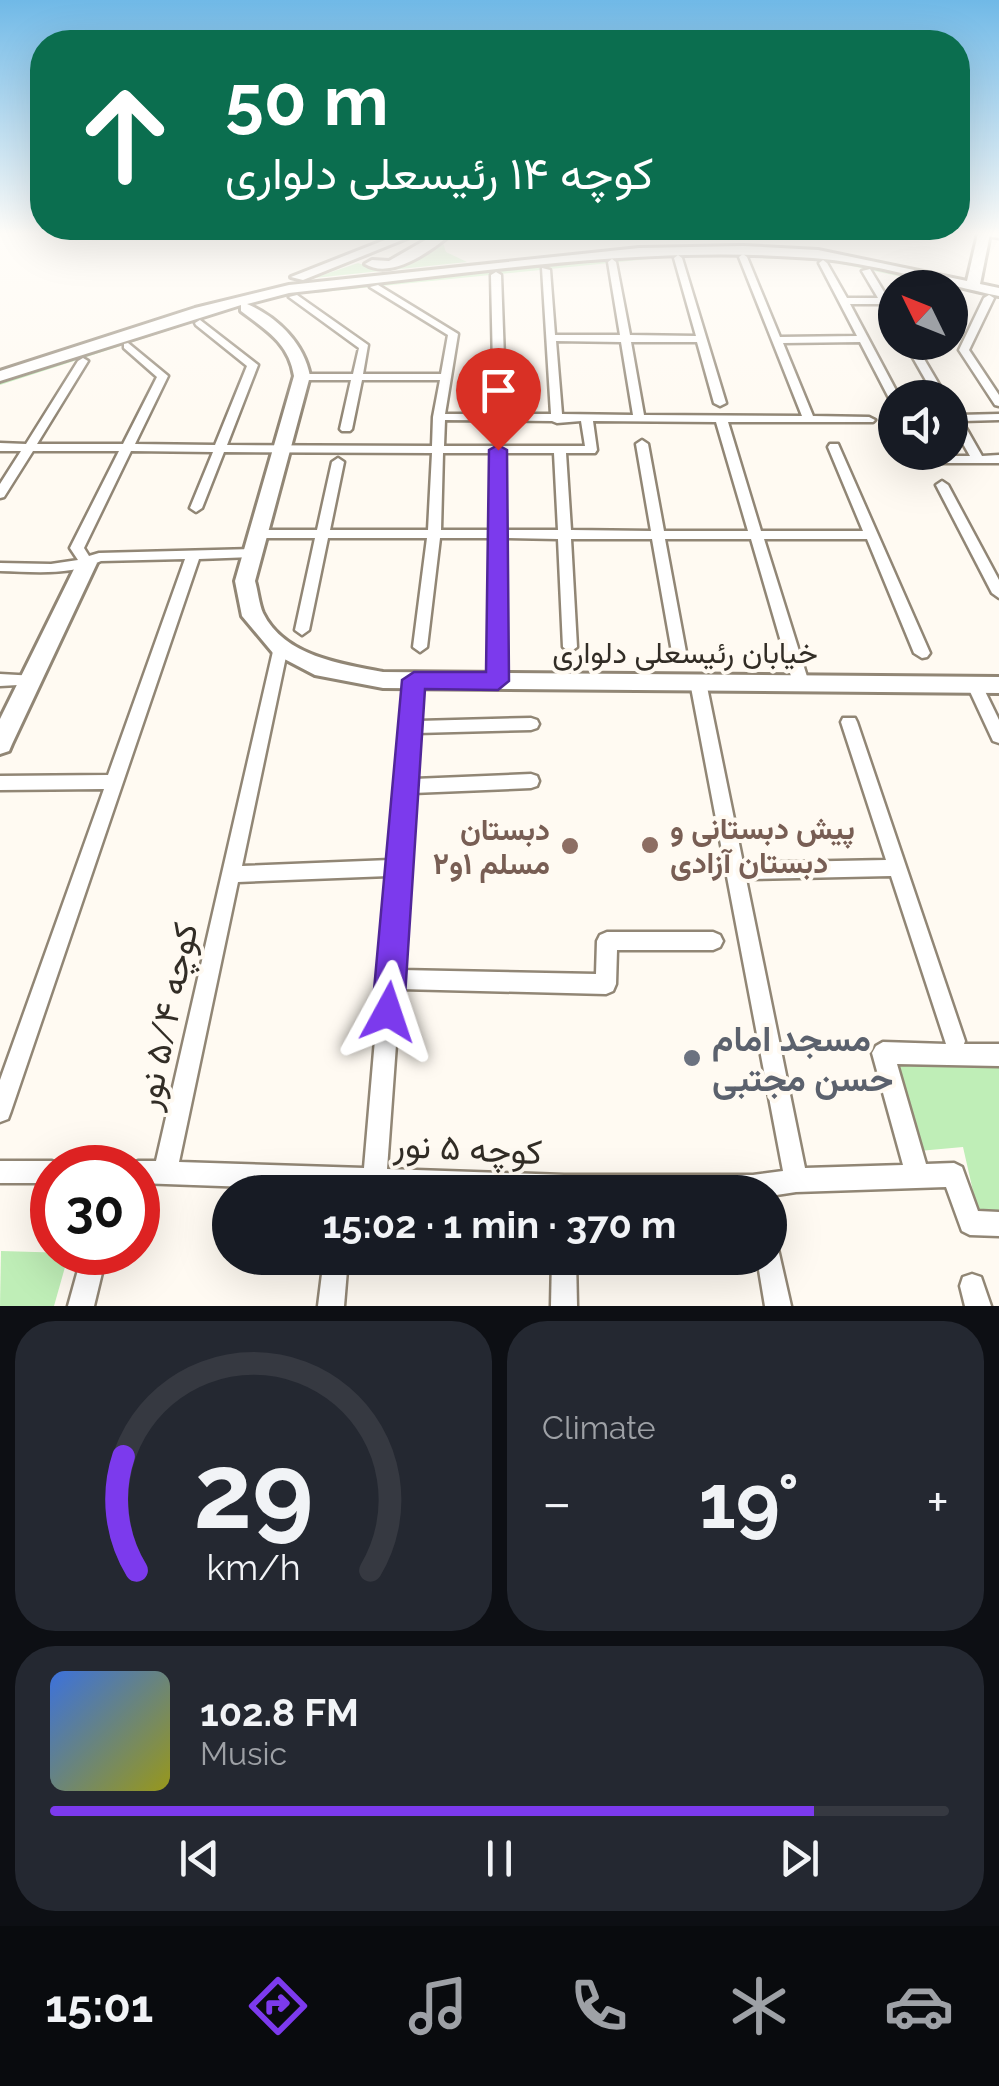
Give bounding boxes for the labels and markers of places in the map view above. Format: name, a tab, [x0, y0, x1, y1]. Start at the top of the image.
pin	[456, 348, 541, 451]
place label: پیش دبستانی و دبستان آزادی	[670, 811, 855, 881]
place label: دبستان مسلم ۱و۲	[433, 812, 550, 883]
marker: پیش دبستانی و دبستان آزادی	[639, 834, 661, 856]
marker: دبستان مسلم ۱و۲	[559, 835, 581, 857]
place label: مسجد امام حسن مجتبی	[712, 1018, 893, 1100]
marker: مسجد امام حسن مجتبی	[681, 1047, 703, 1069]

